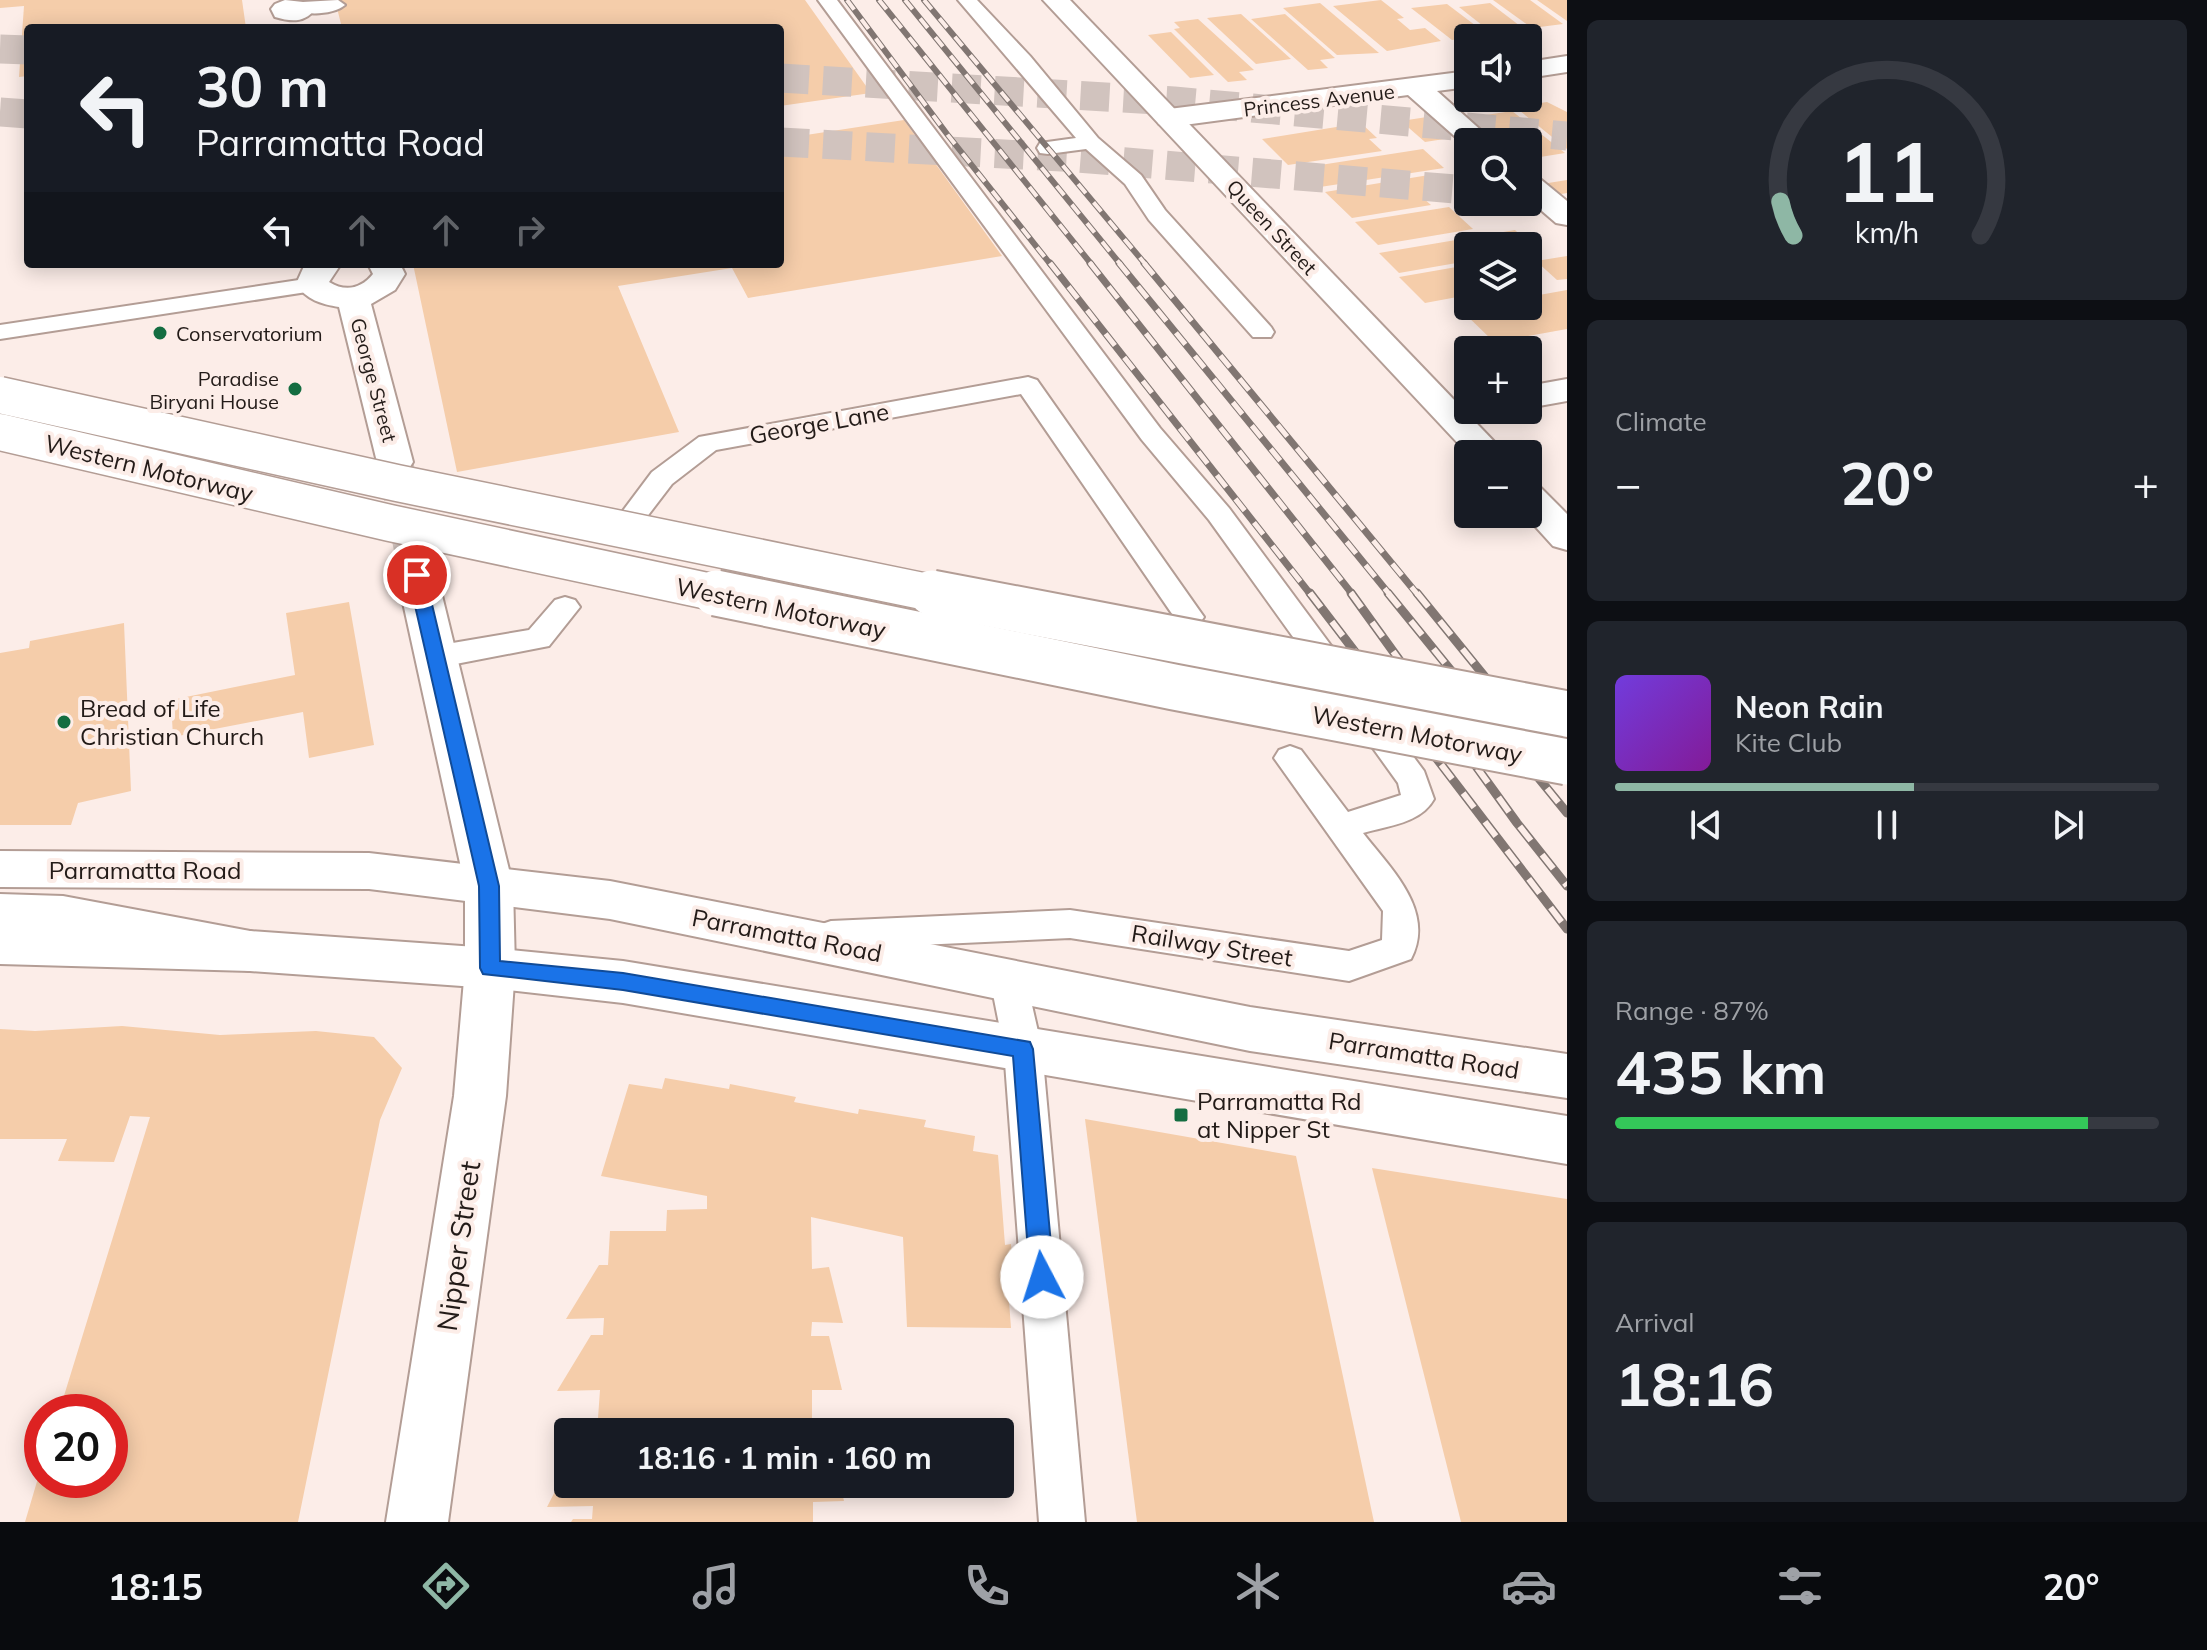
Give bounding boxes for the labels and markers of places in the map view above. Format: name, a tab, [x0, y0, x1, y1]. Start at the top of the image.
place label: Conservatorium	[176, 321, 323, 346]
marker: Conservatorium	[151, 324, 169, 342]
place label: Paradise Biryani House	[150, 366, 279, 414]
marker: Paradise Biryani House	[286, 380, 304, 398]
pin	[383, 541, 451, 609]
place label: Bread of Life Christian Church	[80, 693, 264, 751]
marker: Bread of Life Christian Church	[55, 713, 73, 731]
place label: Parramatta Rd at Nipper St	[1197, 1086, 1362, 1144]
marker: Parramatta Rd at Nipper St	[1172, 1106, 1190, 1124]

